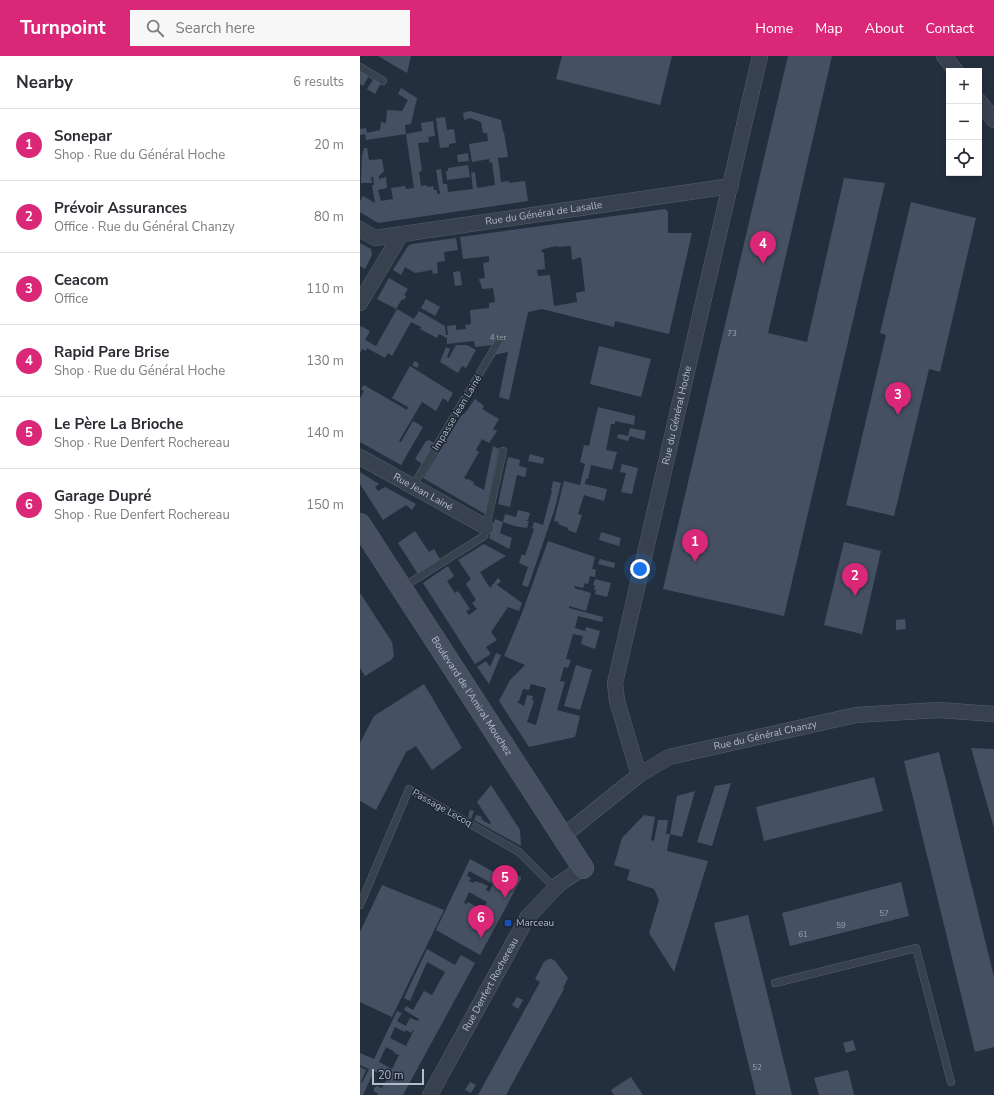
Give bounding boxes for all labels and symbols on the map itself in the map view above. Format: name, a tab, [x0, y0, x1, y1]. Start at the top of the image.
street label: Rue du Général de Lasalle	[484, 198, 603, 229]
pin: 4	[750, 231, 776, 264]
house number: 73	[727, 328, 737, 339]
house number: 4 ter	[490, 332, 506, 343]
street label: Rue du Général Hoche	[659, 365, 695, 466]
street label: Impasse Jean Lainé	[429, 373, 485, 453]
pin: 3	[885, 382, 911, 415]
street label: Rue Jean Lainé	[390, 470, 455, 514]
pin: 1	[682, 529, 708, 562]
your location	[630, 559, 650, 579]
pin: 2	[842, 563, 868, 596]
street label: Boulevard de l'Amiral Mouchez	[428, 634, 516, 759]
street label: Rue du Général Chanzy	[712, 717, 819, 754]
street label: Passage Lecoq	[409, 786, 475, 830]
pin: 5	[492, 865, 518, 898]
pin: 6	[468, 905, 494, 938]
house number: 57	[879, 908, 889, 919]
place label: Marceau	[516, 916, 554, 930]
marker: Marceau	[503, 918, 513, 928]
house number: 59	[836, 920, 846, 931]
house number: 61	[798, 929, 808, 940]
street label: Rue Denfert Rochereau	[459, 935, 522, 1034]
house number: 52	[752, 1062, 762, 1073]
scale bar	[372, 1067, 424, 1086]

